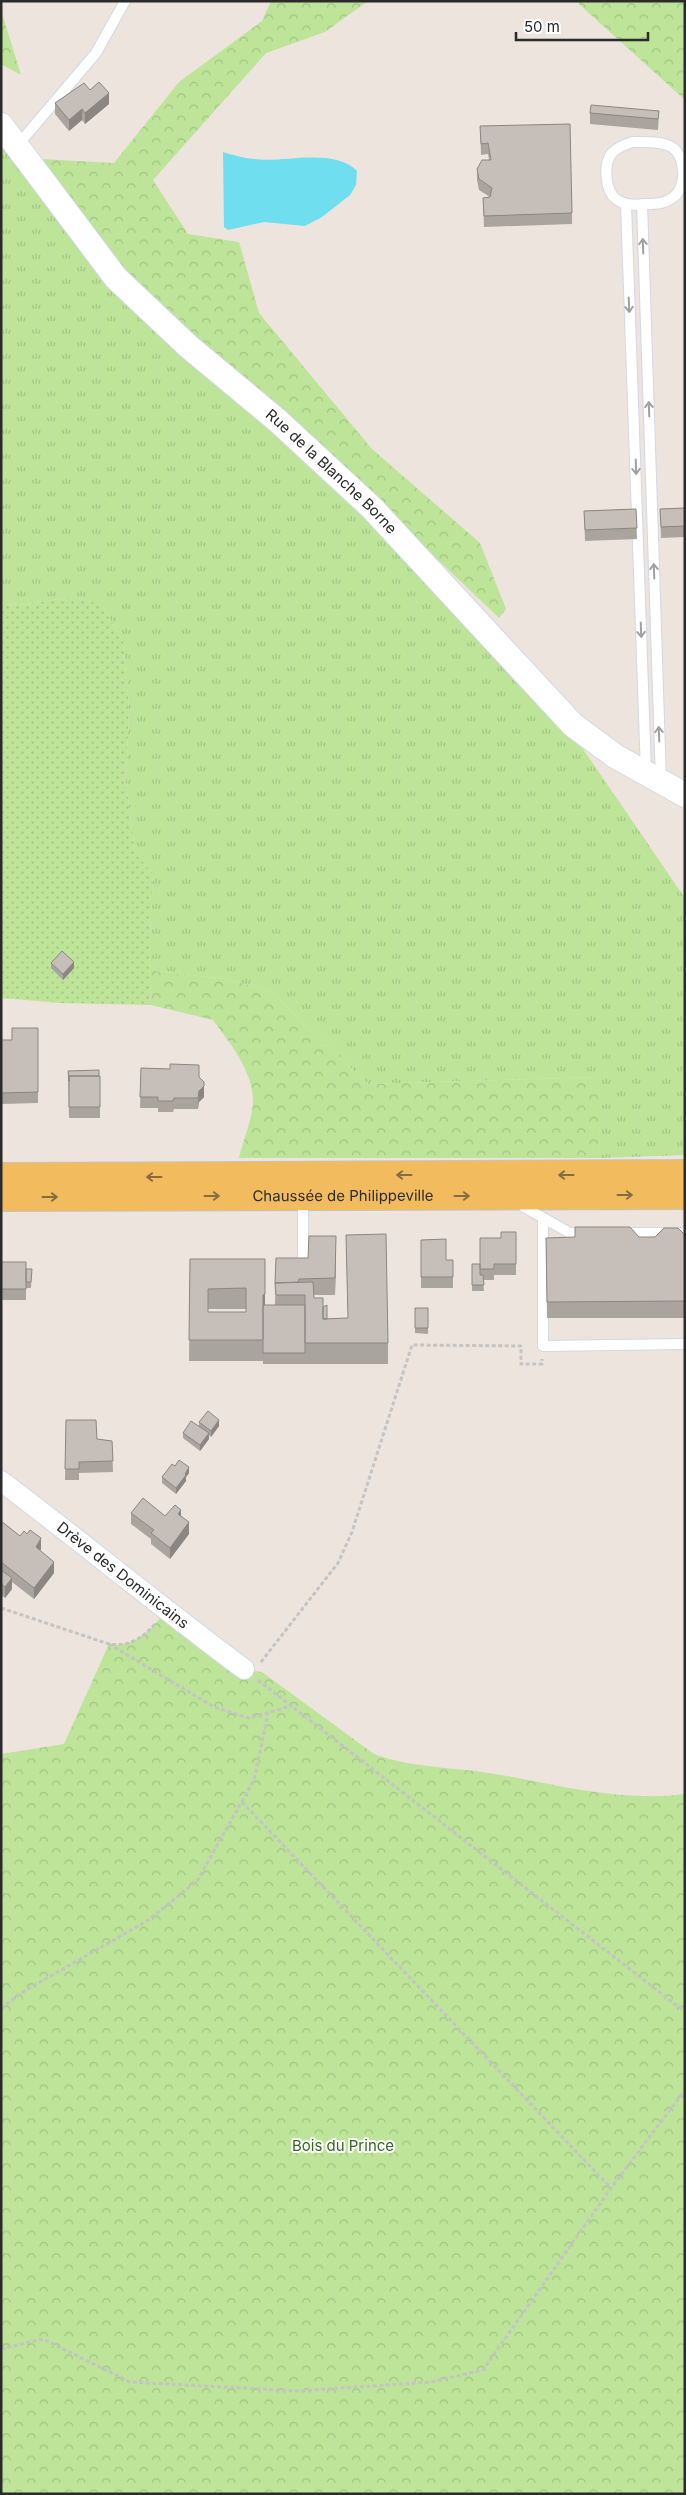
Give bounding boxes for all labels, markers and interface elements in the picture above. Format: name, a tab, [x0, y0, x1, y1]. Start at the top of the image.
scale bar	[516, 10, 648, 42]
text: 50 m	[524, 17, 560, 36]
one-way arrow	[638, 239, 648, 255]
one-way arrow	[625, 297, 634, 313]
one-way arrow	[644, 401, 653, 417]
street label: Rue de la Blanche Borne	[262, 405, 401, 538]
one-way arrow	[631, 459, 640, 475]
one-way arrow	[649, 564, 659, 580]
one-way arrow	[637, 622, 646, 638]
one-way arrow	[655, 726, 664, 742]
one-way arrow	[396, 1170, 412, 1180]
one-way arrow	[558, 1170, 574, 1180]
one-way arrow	[146, 1172, 162, 1182]
street label: Chaussée de Philippeville	[252, 1186, 434, 1205]
one-way arrow	[616, 1190, 633, 1200]
one-way arrow	[204, 1191, 220, 1201]
one-way arrow	[454, 1191, 470, 1201]
one-way arrow	[42, 1192, 58, 1202]
street label: Drève des Dominicains	[53, 1517, 193, 1633]
park label: Bois du Prince	[292, 2136, 394, 2155]

